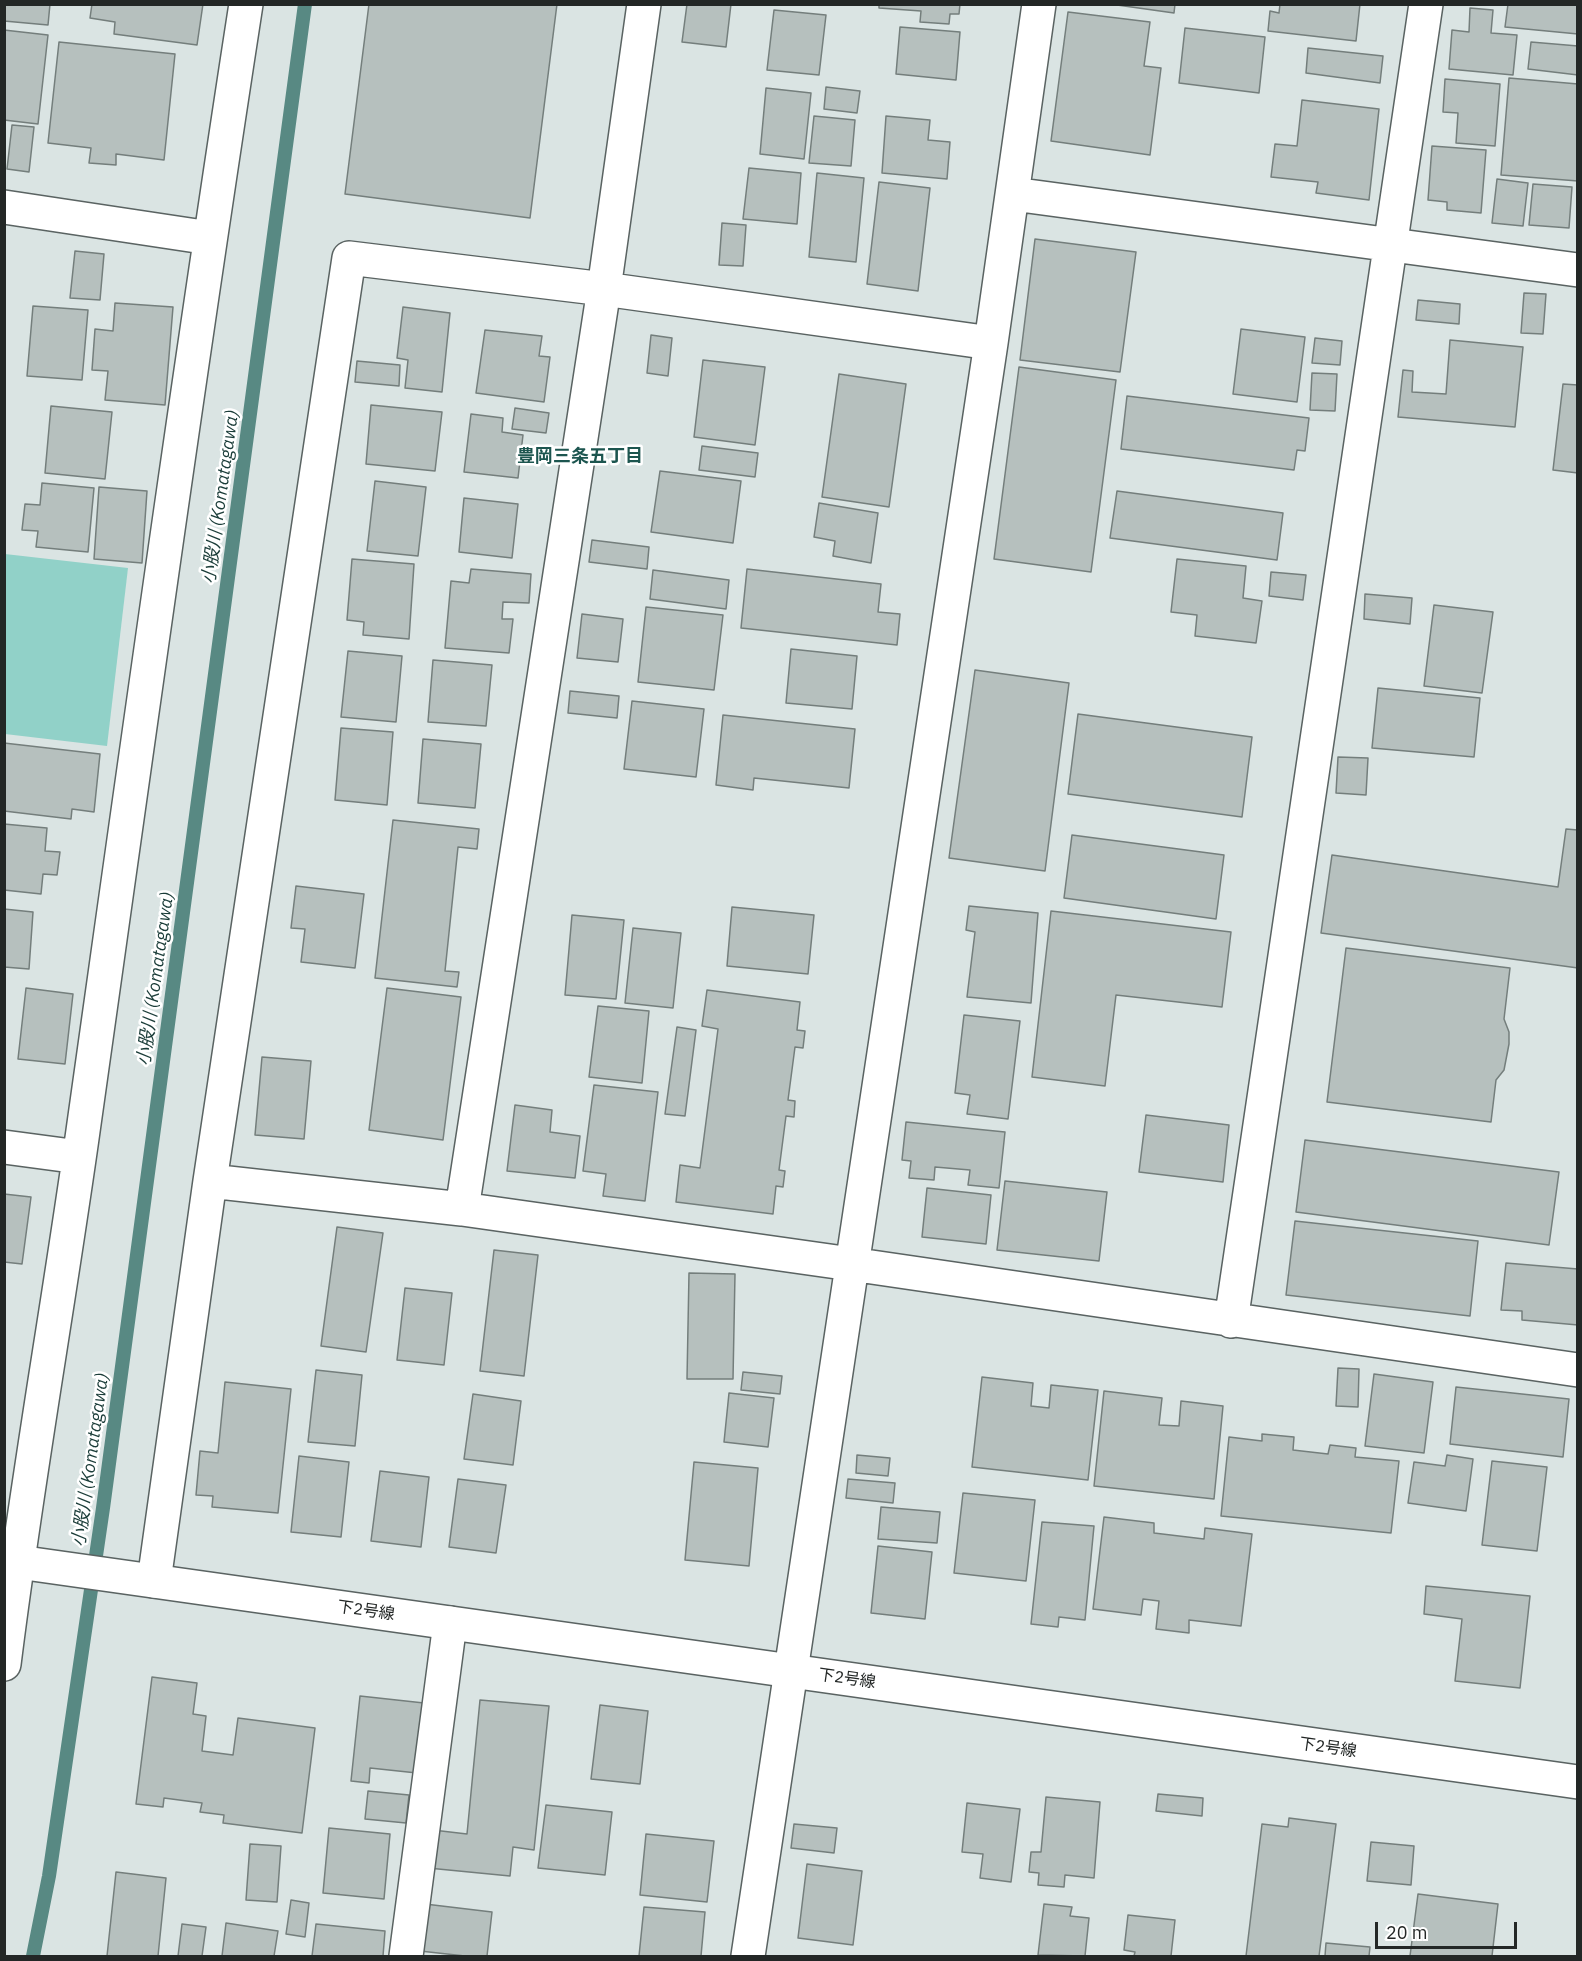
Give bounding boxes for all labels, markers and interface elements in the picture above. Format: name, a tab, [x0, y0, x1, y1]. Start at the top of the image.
water label: 小股川 (Komatagawa)	[198, 409, 244, 585]
district label: 豊岡三条五丁目	[517, 446, 643, 468]
water label: 小股川 (Komatagawa)	[133, 891, 179, 1067]
water label: 小股川 (Komatagawa)	[68, 1372, 114, 1548]
street label: 下2号線	[336, 1597, 396, 1625]
street label: 下2号線	[817, 1665, 877, 1693]
street label: 下2号線	[1298, 1734, 1358, 1762]
scale bar	[1378, 1910, 1520, 1948]
text: 20 m	[1386, 1921, 1428, 1944]

